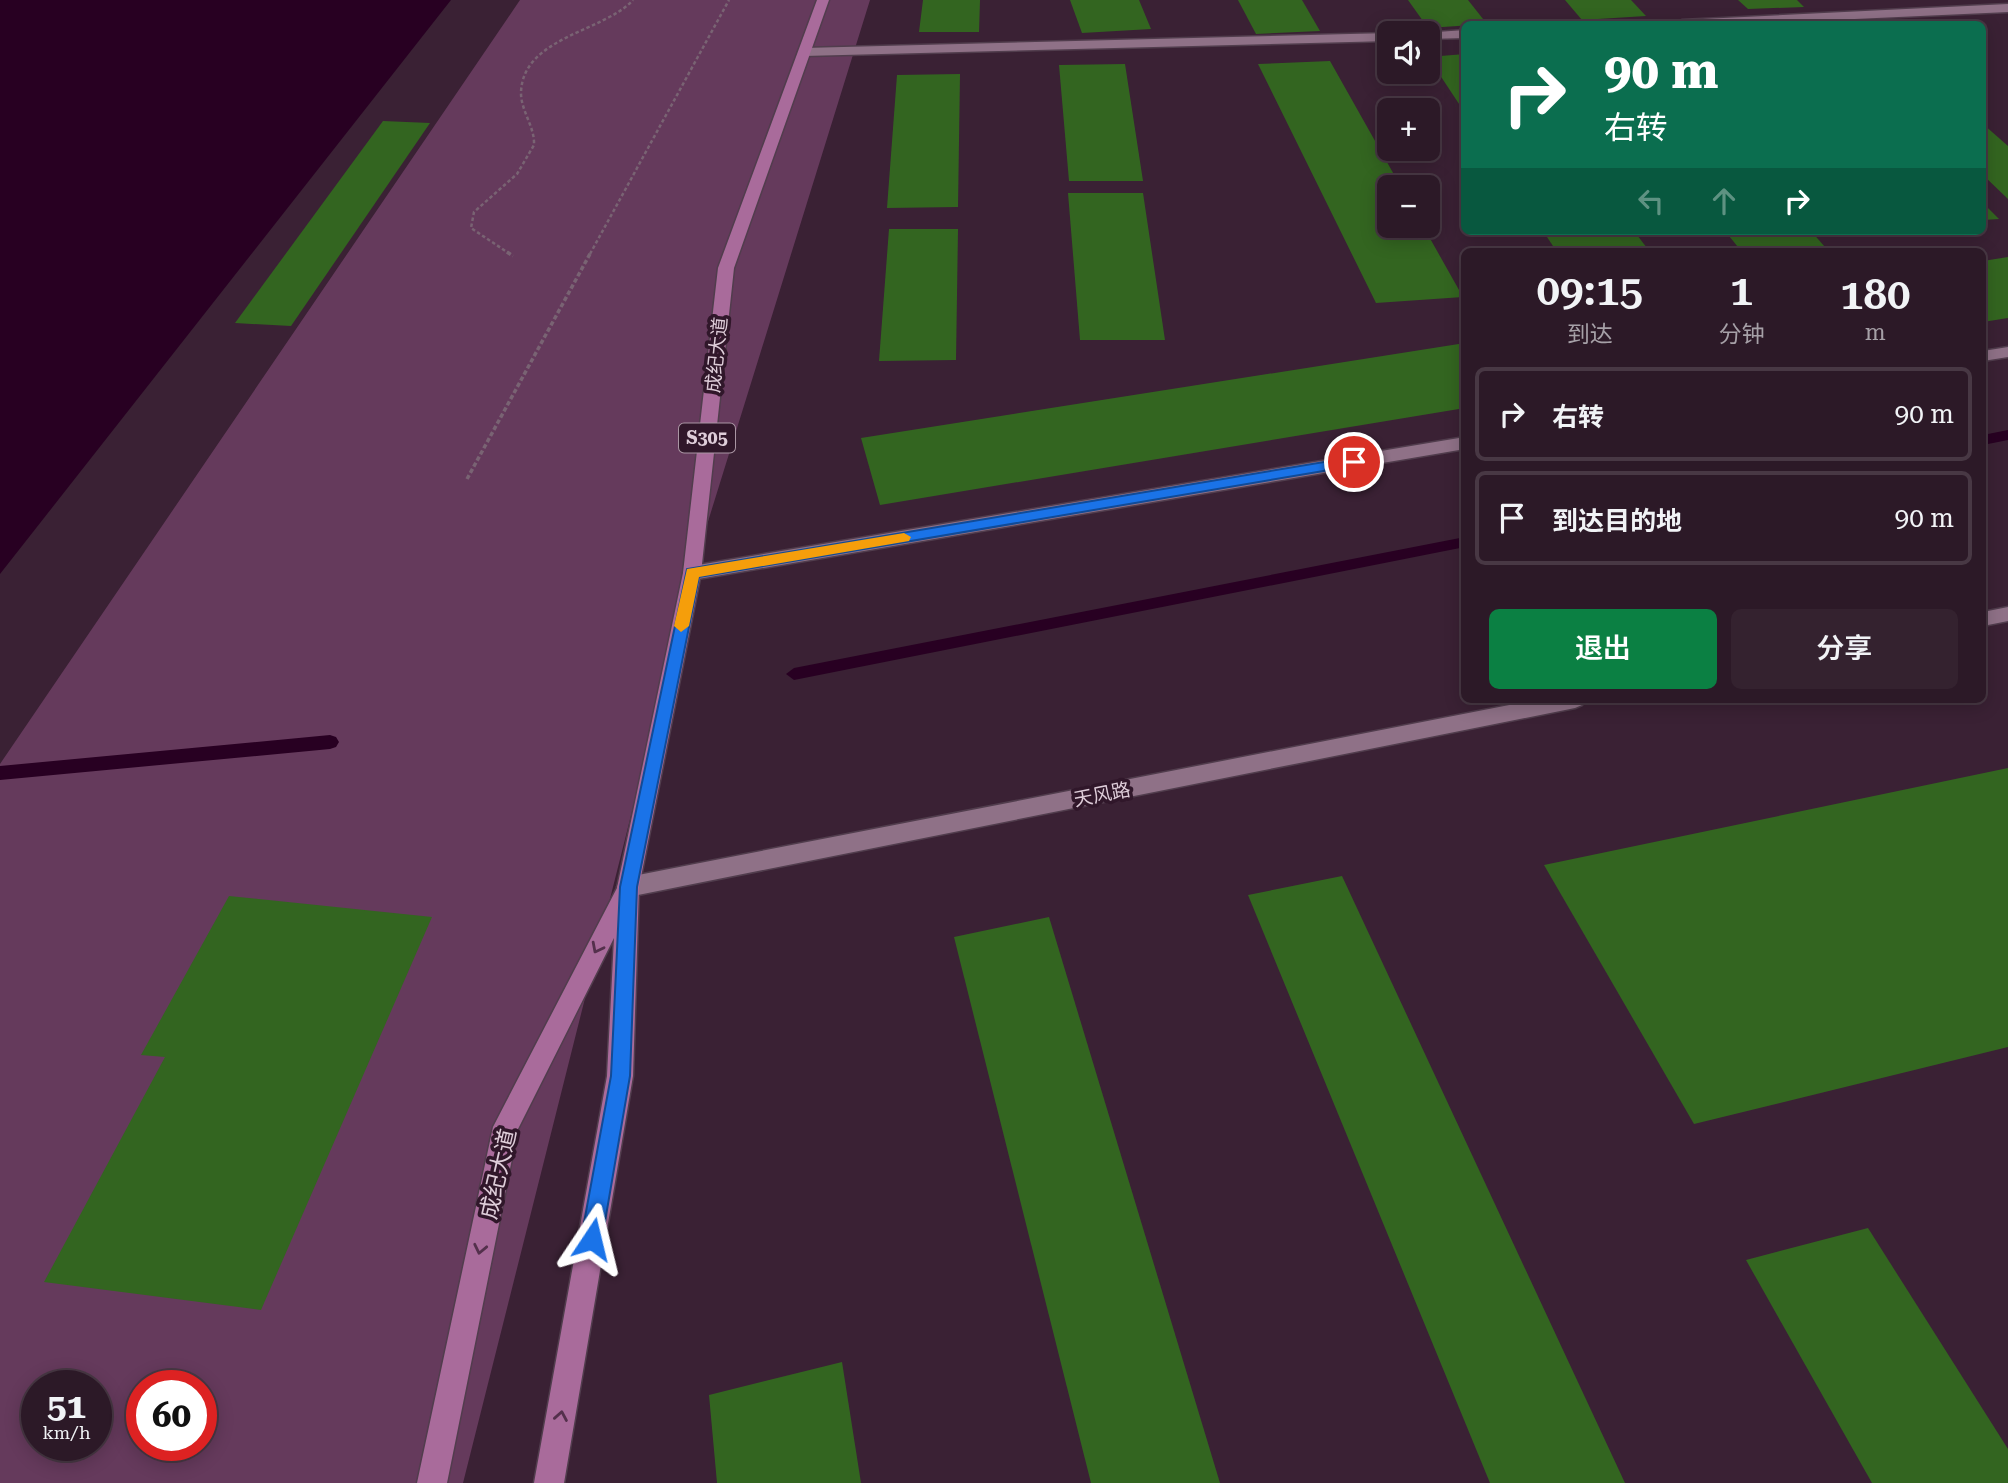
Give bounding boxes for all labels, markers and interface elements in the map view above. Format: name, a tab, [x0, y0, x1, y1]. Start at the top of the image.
map controls	[1377, 21, 1440, 238]
button: sound	[1377, 21, 1440, 84]
text: 90 m	[1604, 43, 1719, 100]
icon: right	[1489, 49, 1580, 140]
button: +	[1377, 98, 1440, 161]
text: 右转	[1604, 109, 1668, 147]
button: −	[1377, 175, 1440, 238]
icon: left	[1632, 182, 1670, 220]
icon: ahead	[1705, 182, 1743, 220]
icon: right	[1778, 182, 1816, 220]
text: 09:15	[1536, 266, 1643, 315]
text: 1	[1730, 266, 1753, 315]
text: 180	[1840, 270, 1911, 319]
street label: 成纪大道	[701, 316, 732, 394]
text: m	[1865, 319, 1886, 346]
text: 到达	[1567, 321, 1613, 348]
text: 分钟	[1718, 321, 1764, 348]
icon: right	[1493, 395, 1531, 433]
text: 90 m	[1895, 399, 1954, 429]
text: 右转	[1552, 402, 1604, 432]
road number: S305	[679, 424, 735, 452]
pin	[1324, 432, 1384, 492]
icon: arrive	[1335, 443, 1373, 481]
icon: arrive	[1493, 499, 1531, 537]
text: 90 m	[1895, 503, 1954, 533]
text: 到达目的地	[1552, 506, 1682, 536]
button: 退出	[1489, 609, 1717, 689]
button: 分享	[1731, 609, 1958, 689]
street label: 天风路	[1072, 778, 1132, 811]
one-way arrow	[592, 941, 606, 953]
street label: 成纪大道	[475, 1126, 522, 1222]
position arrow	[555, 1202, 629, 1276]
one-way arrow	[474, 1243, 489, 1255]
speed limit sign: 60	[126, 1370, 217, 1461]
text: 51	[47, 1386, 86, 1427]
one-way arrow	[552, 1410, 567, 1422]
text: km/h	[42, 1422, 91, 1443]

